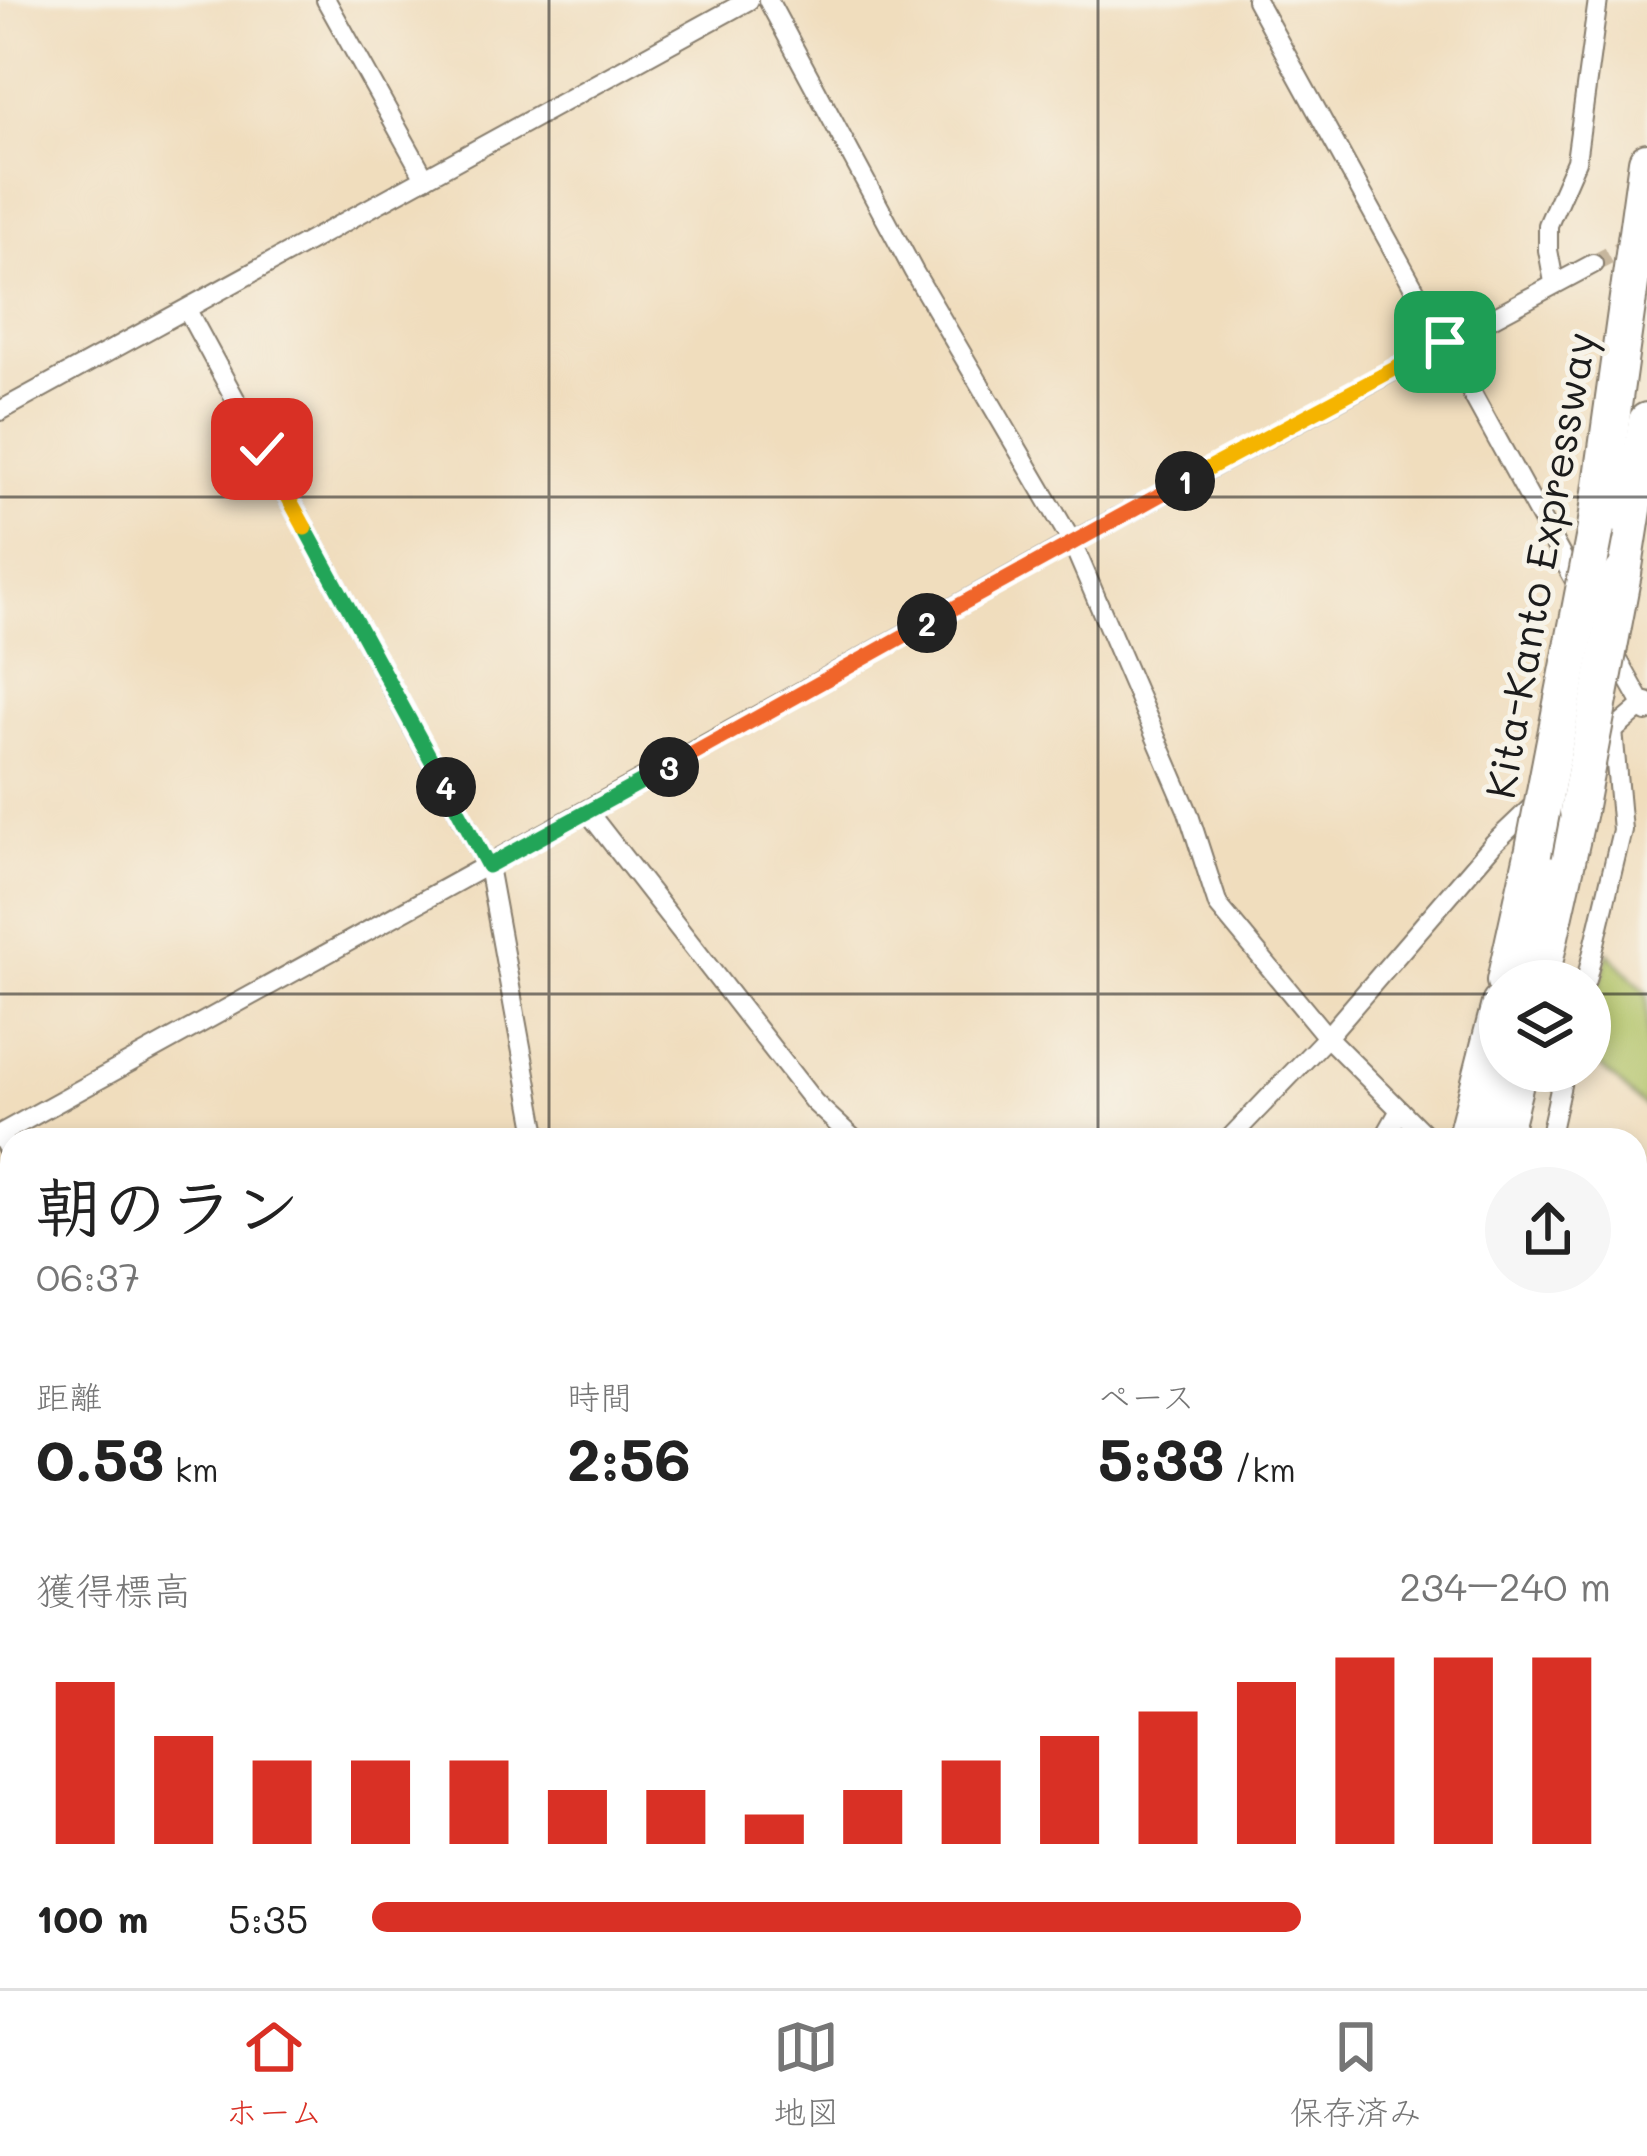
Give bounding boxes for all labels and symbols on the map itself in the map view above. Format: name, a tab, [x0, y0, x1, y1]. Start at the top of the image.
pin	[1394, 291, 1496, 393]
street label: Kita-Kanto Expressway	[1471, 328, 1607, 802]
pin	[211, 398, 313, 500]
pin: 1	[1155, 451, 1215, 511]
pin: 2	[897, 593, 957, 653]
pin: 3	[639, 737, 699, 797]
pin: 4	[416, 757, 476, 817]

